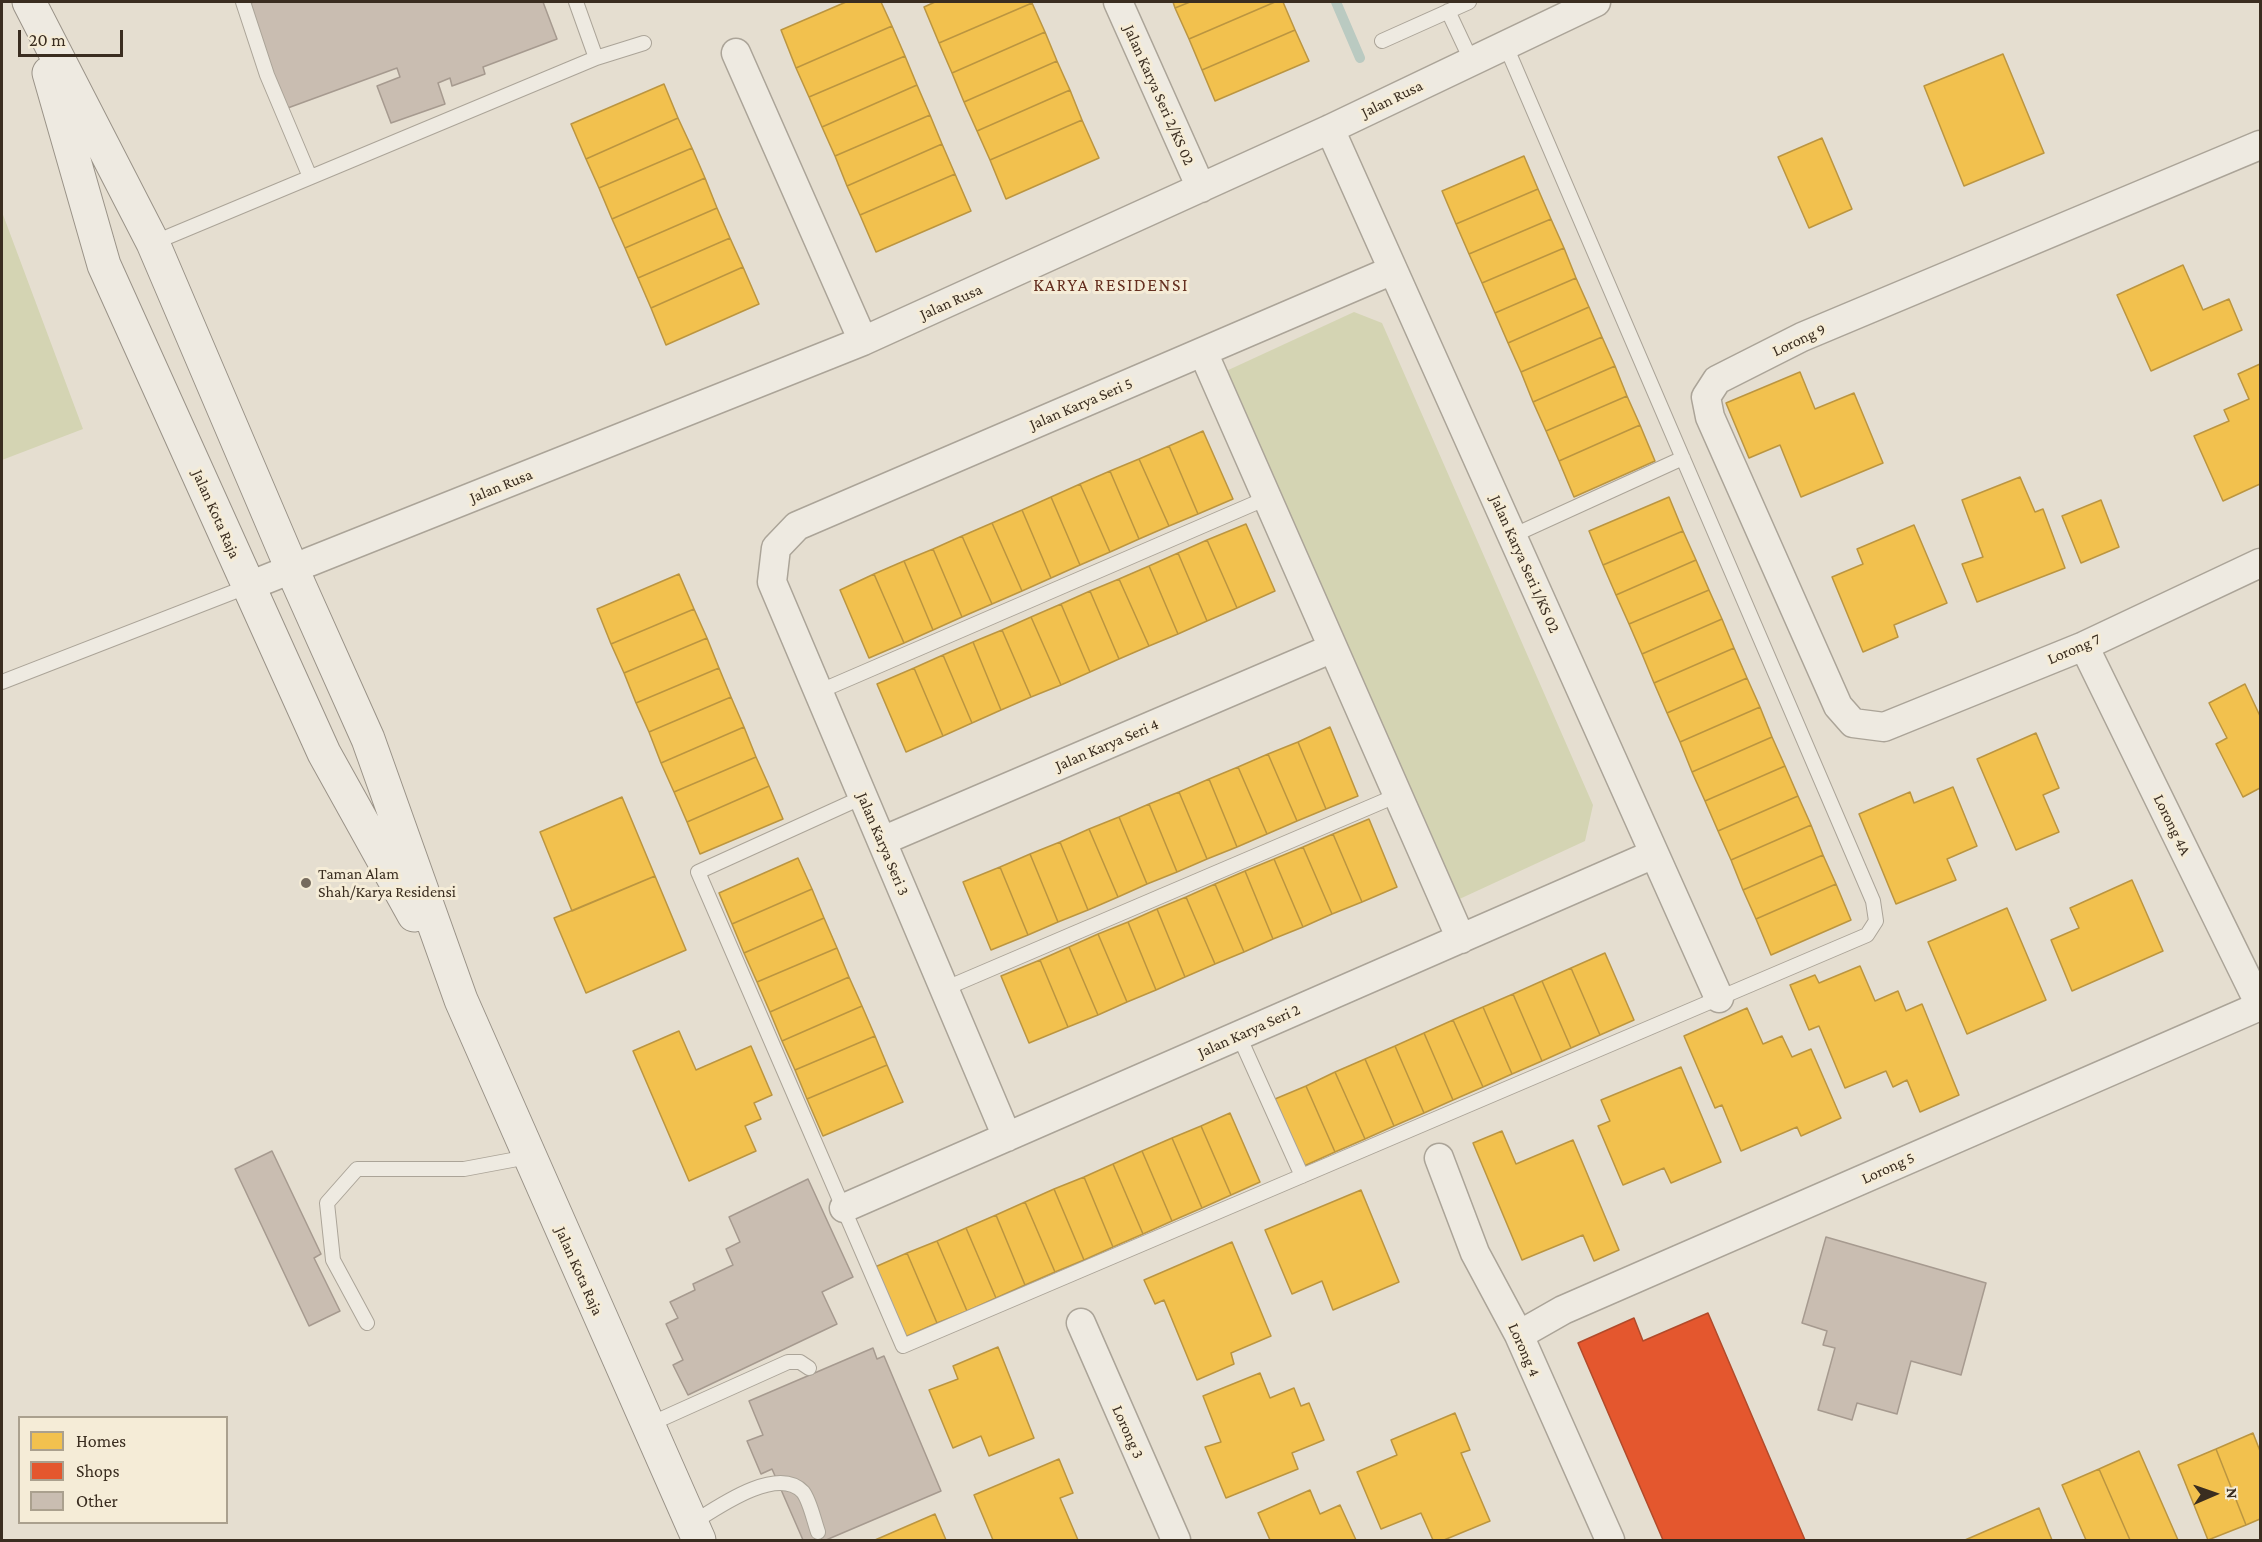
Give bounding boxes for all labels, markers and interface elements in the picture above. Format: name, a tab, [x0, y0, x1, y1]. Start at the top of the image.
scale bar	[21, 18, 126, 56]
street label: Jalan Karya Seri 2/KS 02	[1119, 22, 1199, 168]
text: 20 m	[29, 30, 66, 50]
street label: Jalan Rusa	[1358, 76, 1426, 122]
district label: KARYA RESIDENSI	[1033, 274, 1189, 296]
street label: Jalan Rusa	[917, 280, 985, 324]
street label: Lorong 9	[1769, 319, 1829, 361]
street label: Jalan Karya Seri 5	[1027, 374, 1135, 434]
street label: Jalan Rusa	[467, 465, 535, 507]
street label: Jalan Kota Raja	[188, 467, 244, 561]
street label: Jalan Karya Seri 1/KS 02	[1486, 492, 1564, 636]
street label: Lorong 7	[2045, 629, 2103, 669]
street label: Jalan Karya Seri 4	[1052, 715, 1162, 775]
street label: Jalan Karya Seri 3	[853, 790, 913, 898]
street label: Lorong 4A	[2149, 791, 2195, 859]
place label: Taman Alam Shah/Karya Residensi	[318, 864, 456, 902]
marker: Taman Alam Shah/Karya Residensi	[299, 876, 313, 890]
street label: Jalan Karya Seri 2	[1195, 1000, 1303, 1062]
street label: Lorong 5	[1858, 1148, 1918, 1188]
street label: Jalan Kota Raja	[551, 1224, 607, 1318]
street label: Lorong 4	[1504, 1320, 1544, 1380]
street label: Lorong 3	[1108, 1402, 1148, 1462]
legend	[18, 1416, 228, 1524]
text: Homes	[76, 1431, 126, 1451]
text: Shops	[76, 1461, 120, 1481]
north arrow	[2184, 1464, 2244, 1524]
text: N	[2224, 1488, 2241, 1499]
text: Other	[76, 1491, 118, 1511]

